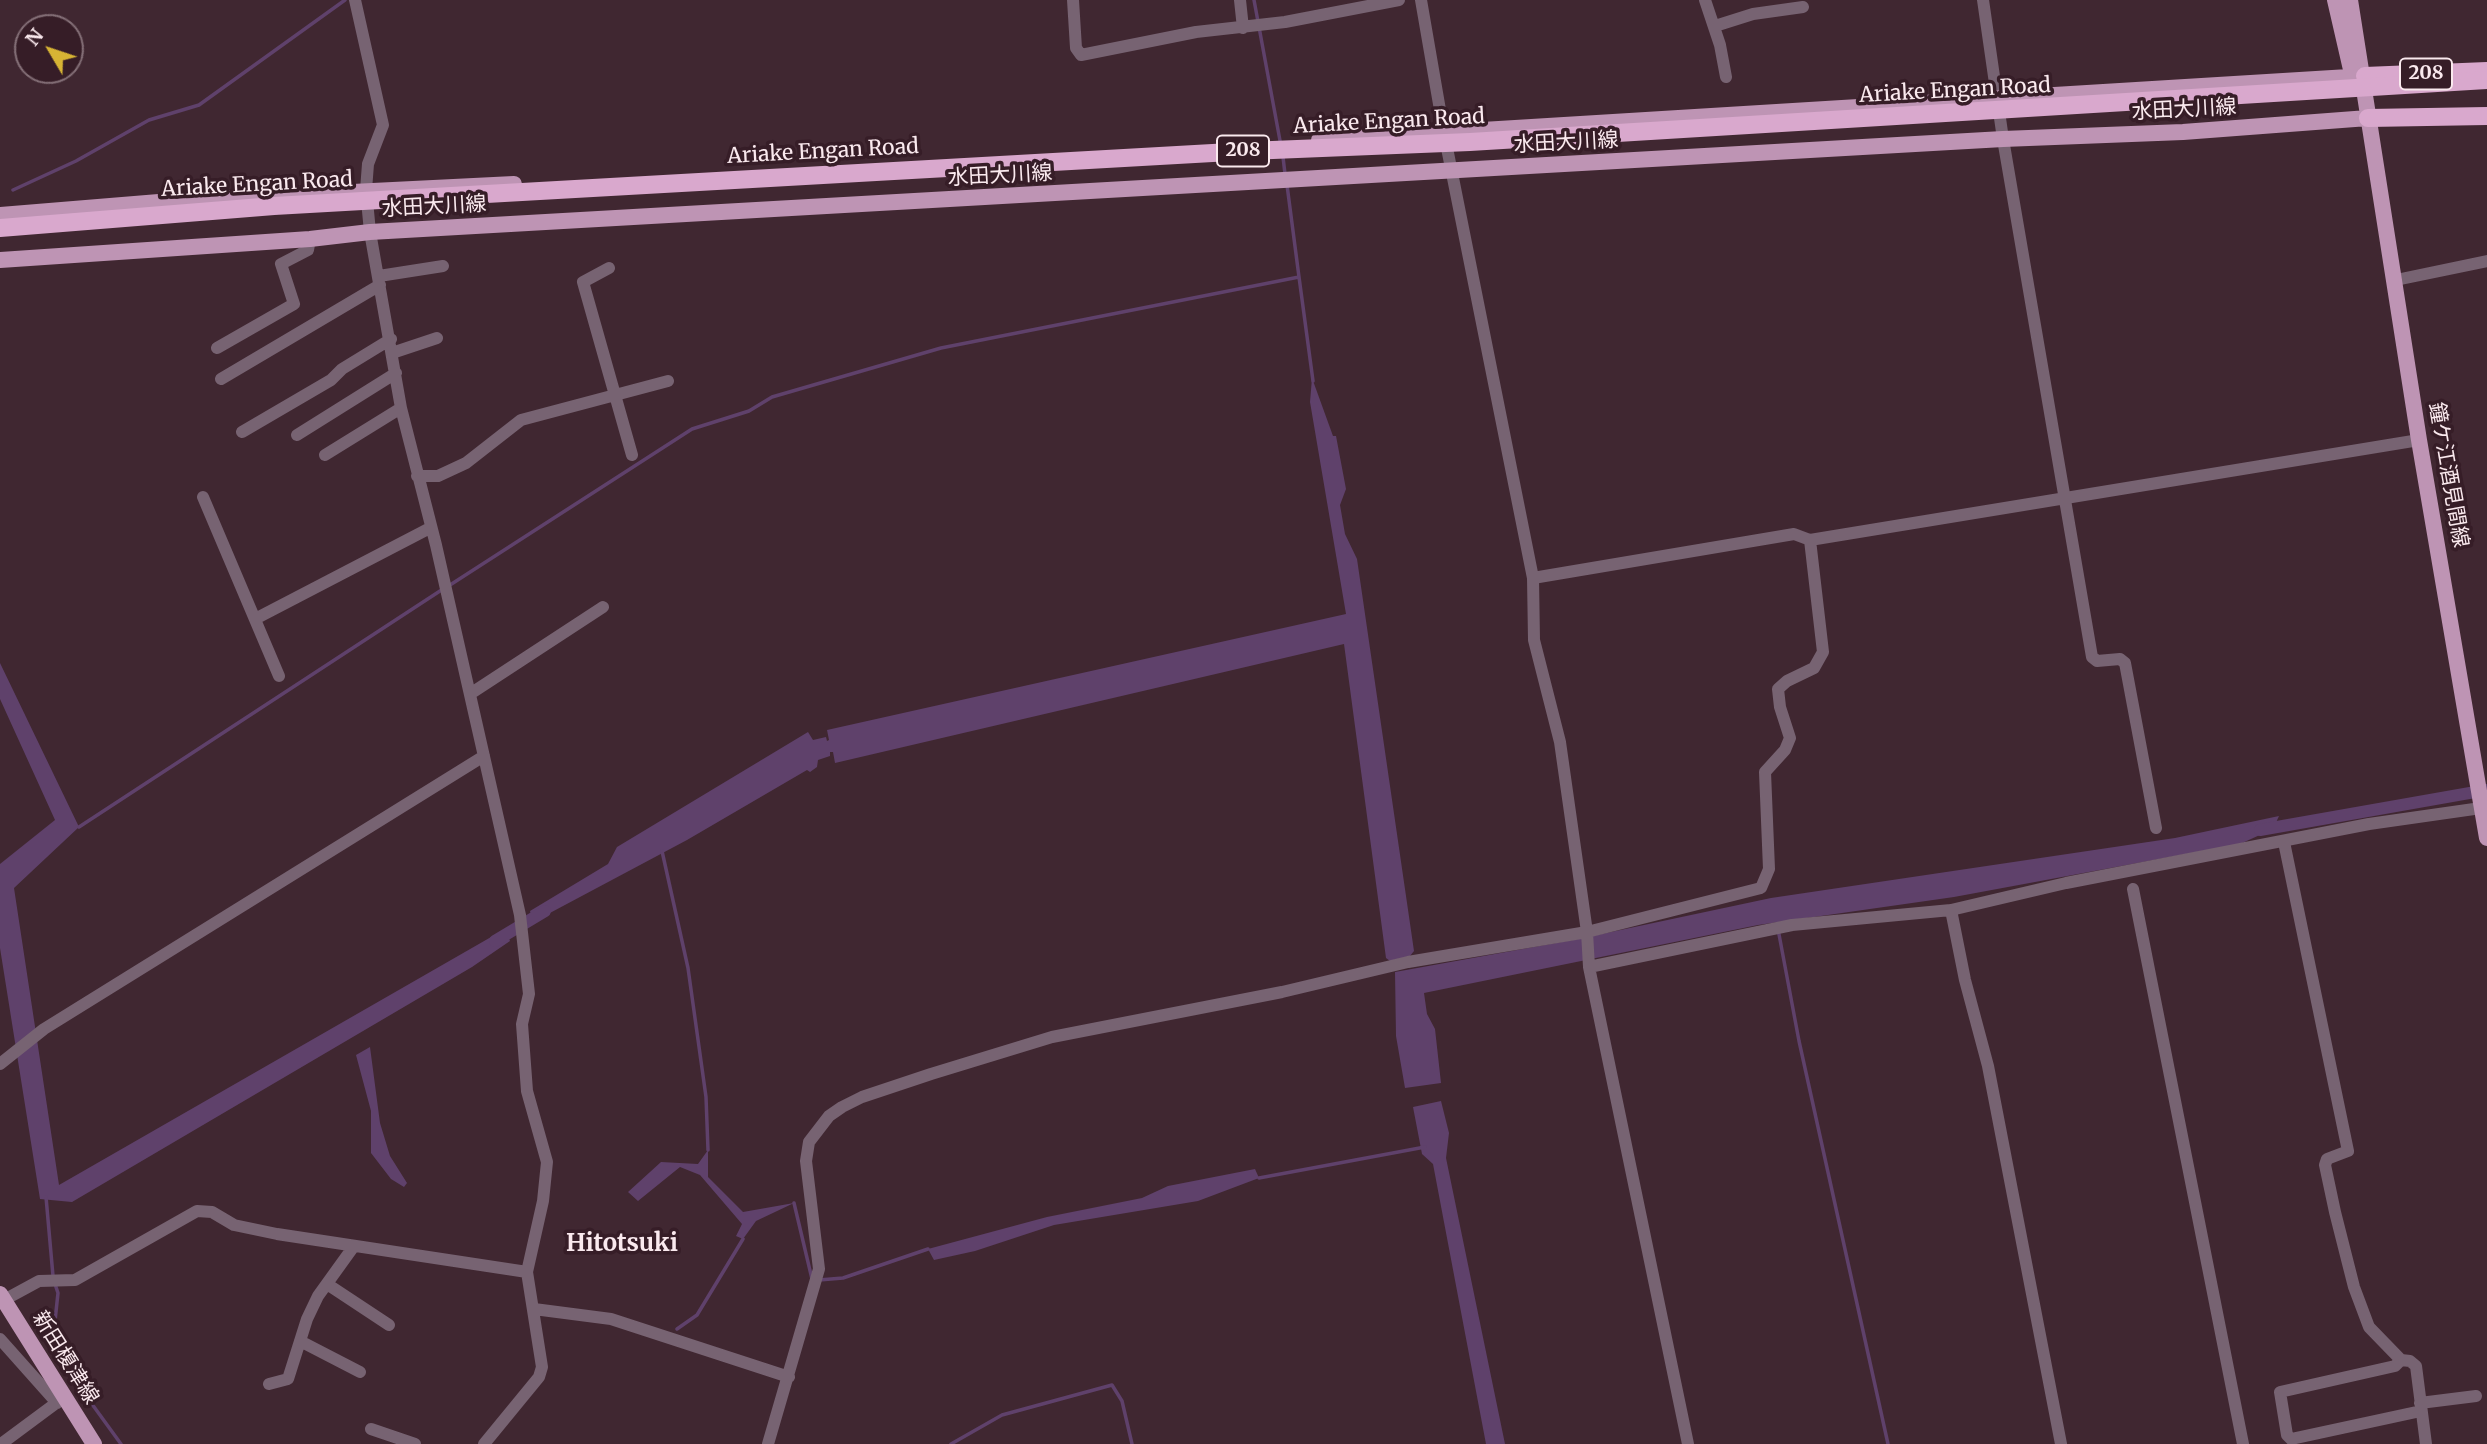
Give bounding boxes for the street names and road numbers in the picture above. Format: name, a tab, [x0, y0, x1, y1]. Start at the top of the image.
road number: 208	[2400, 58, 2452, 90]
street label: Ariake Engan Road	[1859, 73, 2051, 109]
street label: 水田大川線	[2131, 95, 2237, 125]
street label: Ariake Engan Road	[1293, 104, 1485, 140]
street label: 水田大川線	[1513, 128, 1619, 158]
street label: Ariake Engan Road	[727, 134, 919, 170]
road number: 208	[1217, 136, 1269, 167]
street label: 水田大川線	[947, 161, 1053, 191]
street label: Ariake Engan Road	[161, 167, 353, 203]
street label: 水田大川線	[381, 192, 487, 222]
street label: 鐘ケ江酒見間線	[2423, 400, 2473, 550]
street label: 新田榎津線	[26, 1307, 104, 1409]

